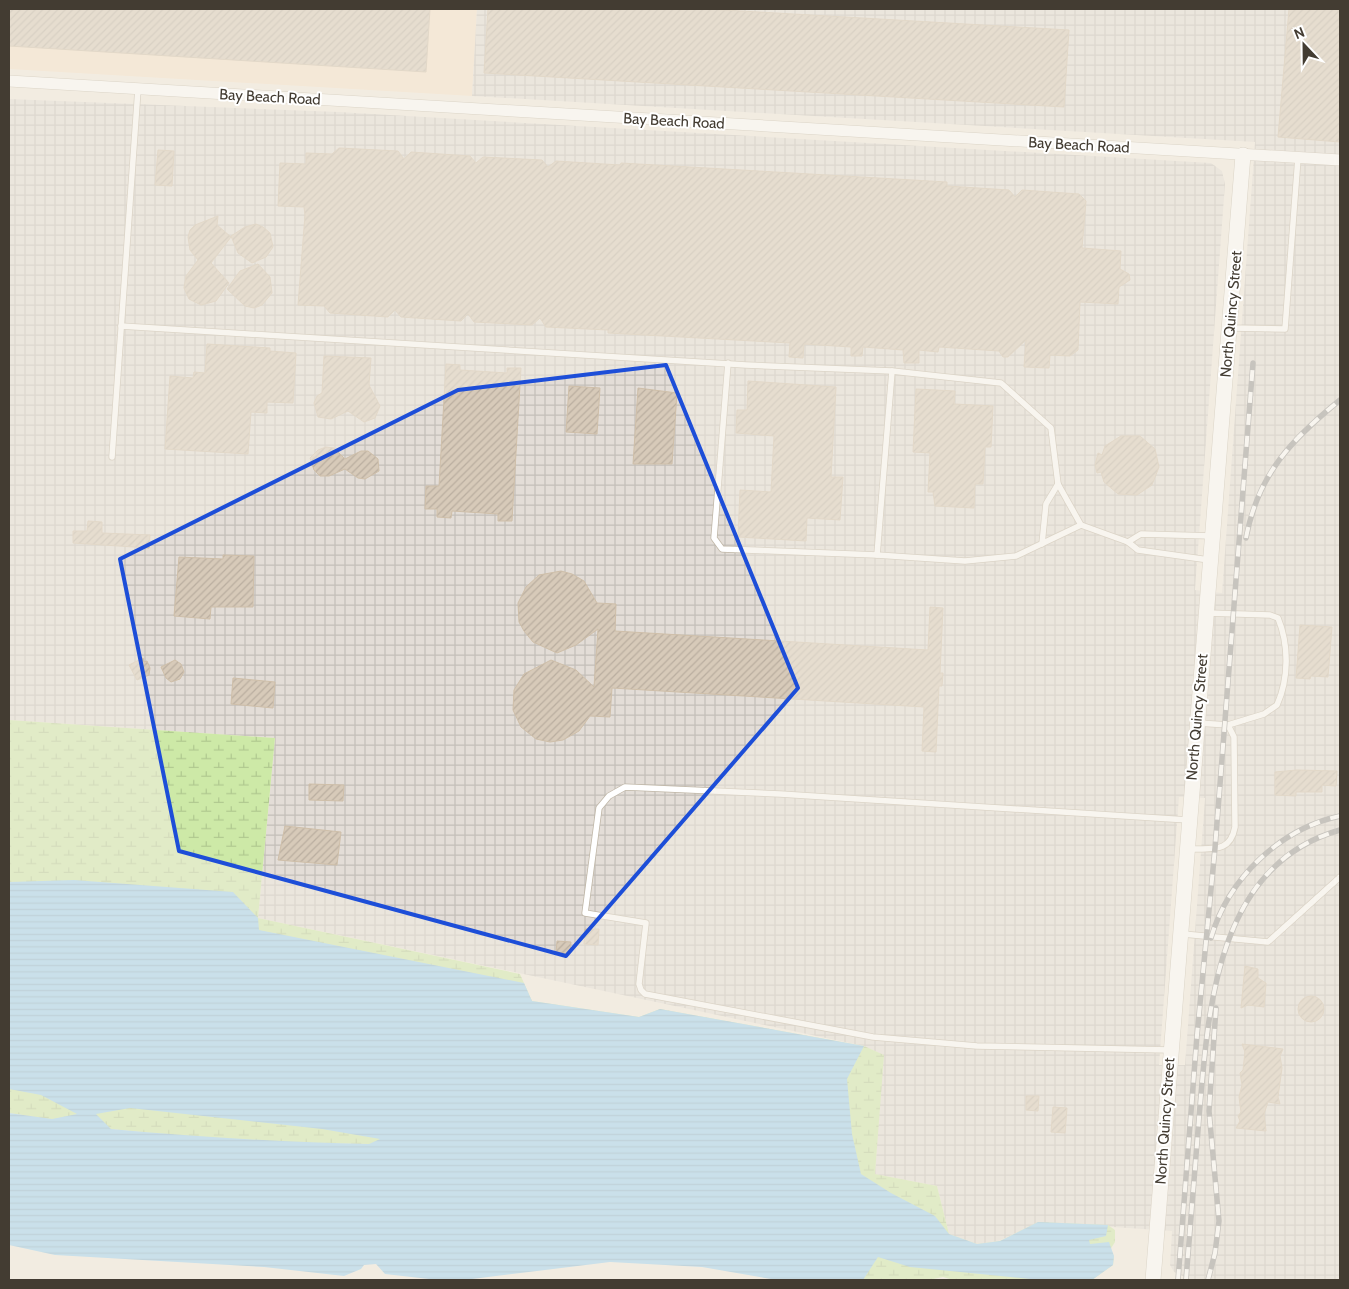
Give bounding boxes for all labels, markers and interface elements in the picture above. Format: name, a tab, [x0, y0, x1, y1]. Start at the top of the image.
north arrow	[1279, 20, 1329, 70]
text: N	[1291, 23, 1307, 43]
street label: Bay Beach Road	[219, 85, 321, 109]
street label: Bay Beach Road	[623, 109, 725, 133]
street label: Bay Beach Road	[1028, 133, 1130, 157]
street label: North Quincy Street	[1216, 250, 1246, 378]
street label: North Quincy Street	[1182, 653, 1212, 781]
street label: North Quincy Street	[1152, 1057, 1178, 1185]

